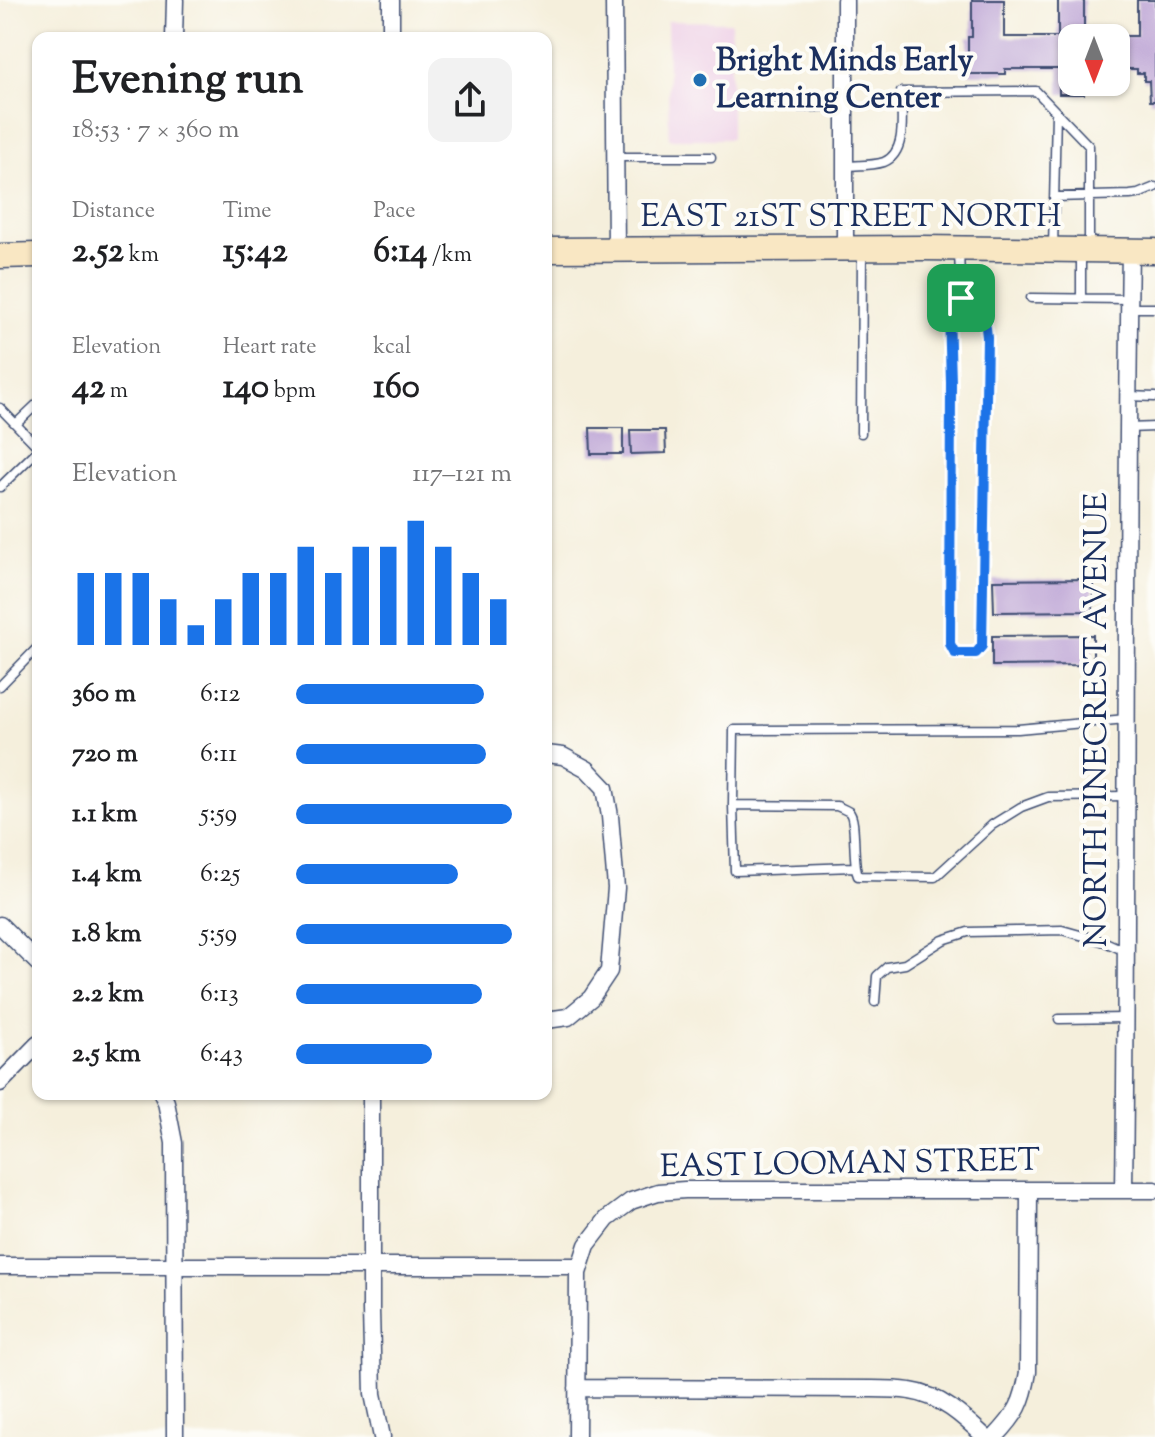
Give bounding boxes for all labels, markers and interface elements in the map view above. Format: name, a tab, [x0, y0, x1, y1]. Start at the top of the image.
north arrow	[1058, 24, 1130, 96]
map controls	[1058, 24, 1130, 96]
place label: Bright Minds Early Learning Center	[716, 39, 974, 122]
text: Evening run	[72, 50, 304, 113]
button: share	[428, 58, 512, 142]
marker: Bright Minds Early Learning Center	[691, 71, 709, 89]
text: 18:53 · 7 × 360 m	[72, 112, 239, 149]
street label: EAST 21ST STREET NORTH	[641, 195, 1061, 241]
text: Distance	[72, 196, 155, 228]
text: Time	[223, 196, 272, 228]
text: Pace	[373, 196, 415, 228]
text: 2.52	[72, 228, 124, 277]
text: 15:42	[223, 228, 288, 277]
text: 6:14	[373, 228, 427, 277]
text: km	[124, 240, 159, 272]
text: /km	[427, 240, 472, 272]
pin	[927, 264, 995, 332]
icon: arrive	[939, 276, 983, 320]
text: Elevation	[72, 332, 161, 364]
text: Heart rate	[223, 332, 317, 364]
text: kcal	[373, 332, 411, 364]
text: 42	[72, 364, 105, 413]
text: 140	[223, 364, 269, 413]
text: 160	[373, 364, 420, 413]
text: m	[105, 376, 128, 408]
text: bpm	[269, 376, 316, 408]
text: Elevation	[72, 456, 177, 493]
text: 117–121 m	[412, 456, 512, 493]
street label: NORTH PINECREST AVENUE	[1075, 492, 1121, 948]
text: 360 m	[72, 676, 136, 713]
text: 6:12	[200, 676, 240, 713]
text: 720 m	[72, 736, 138, 773]
text: 6:11	[200, 736, 237, 773]
text: 1.1 km	[72, 796, 137, 833]
text: 5:59	[200, 796, 237, 833]
text: 1.4 km	[72, 856, 142, 893]
text: 6:25	[200, 856, 240, 893]
text: 1.8 km	[72, 916, 142, 953]
text: 5:59	[200, 916, 237, 953]
text: 2.2 km	[72, 976, 144, 1013]
text: 6:13	[200, 976, 239, 1013]
text: 2.5 km	[72, 1036, 141, 1073]
text: 6:43	[200, 1036, 243, 1073]
street label: EAST LOOMAN STREET	[660, 1139, 1040, 1191]

